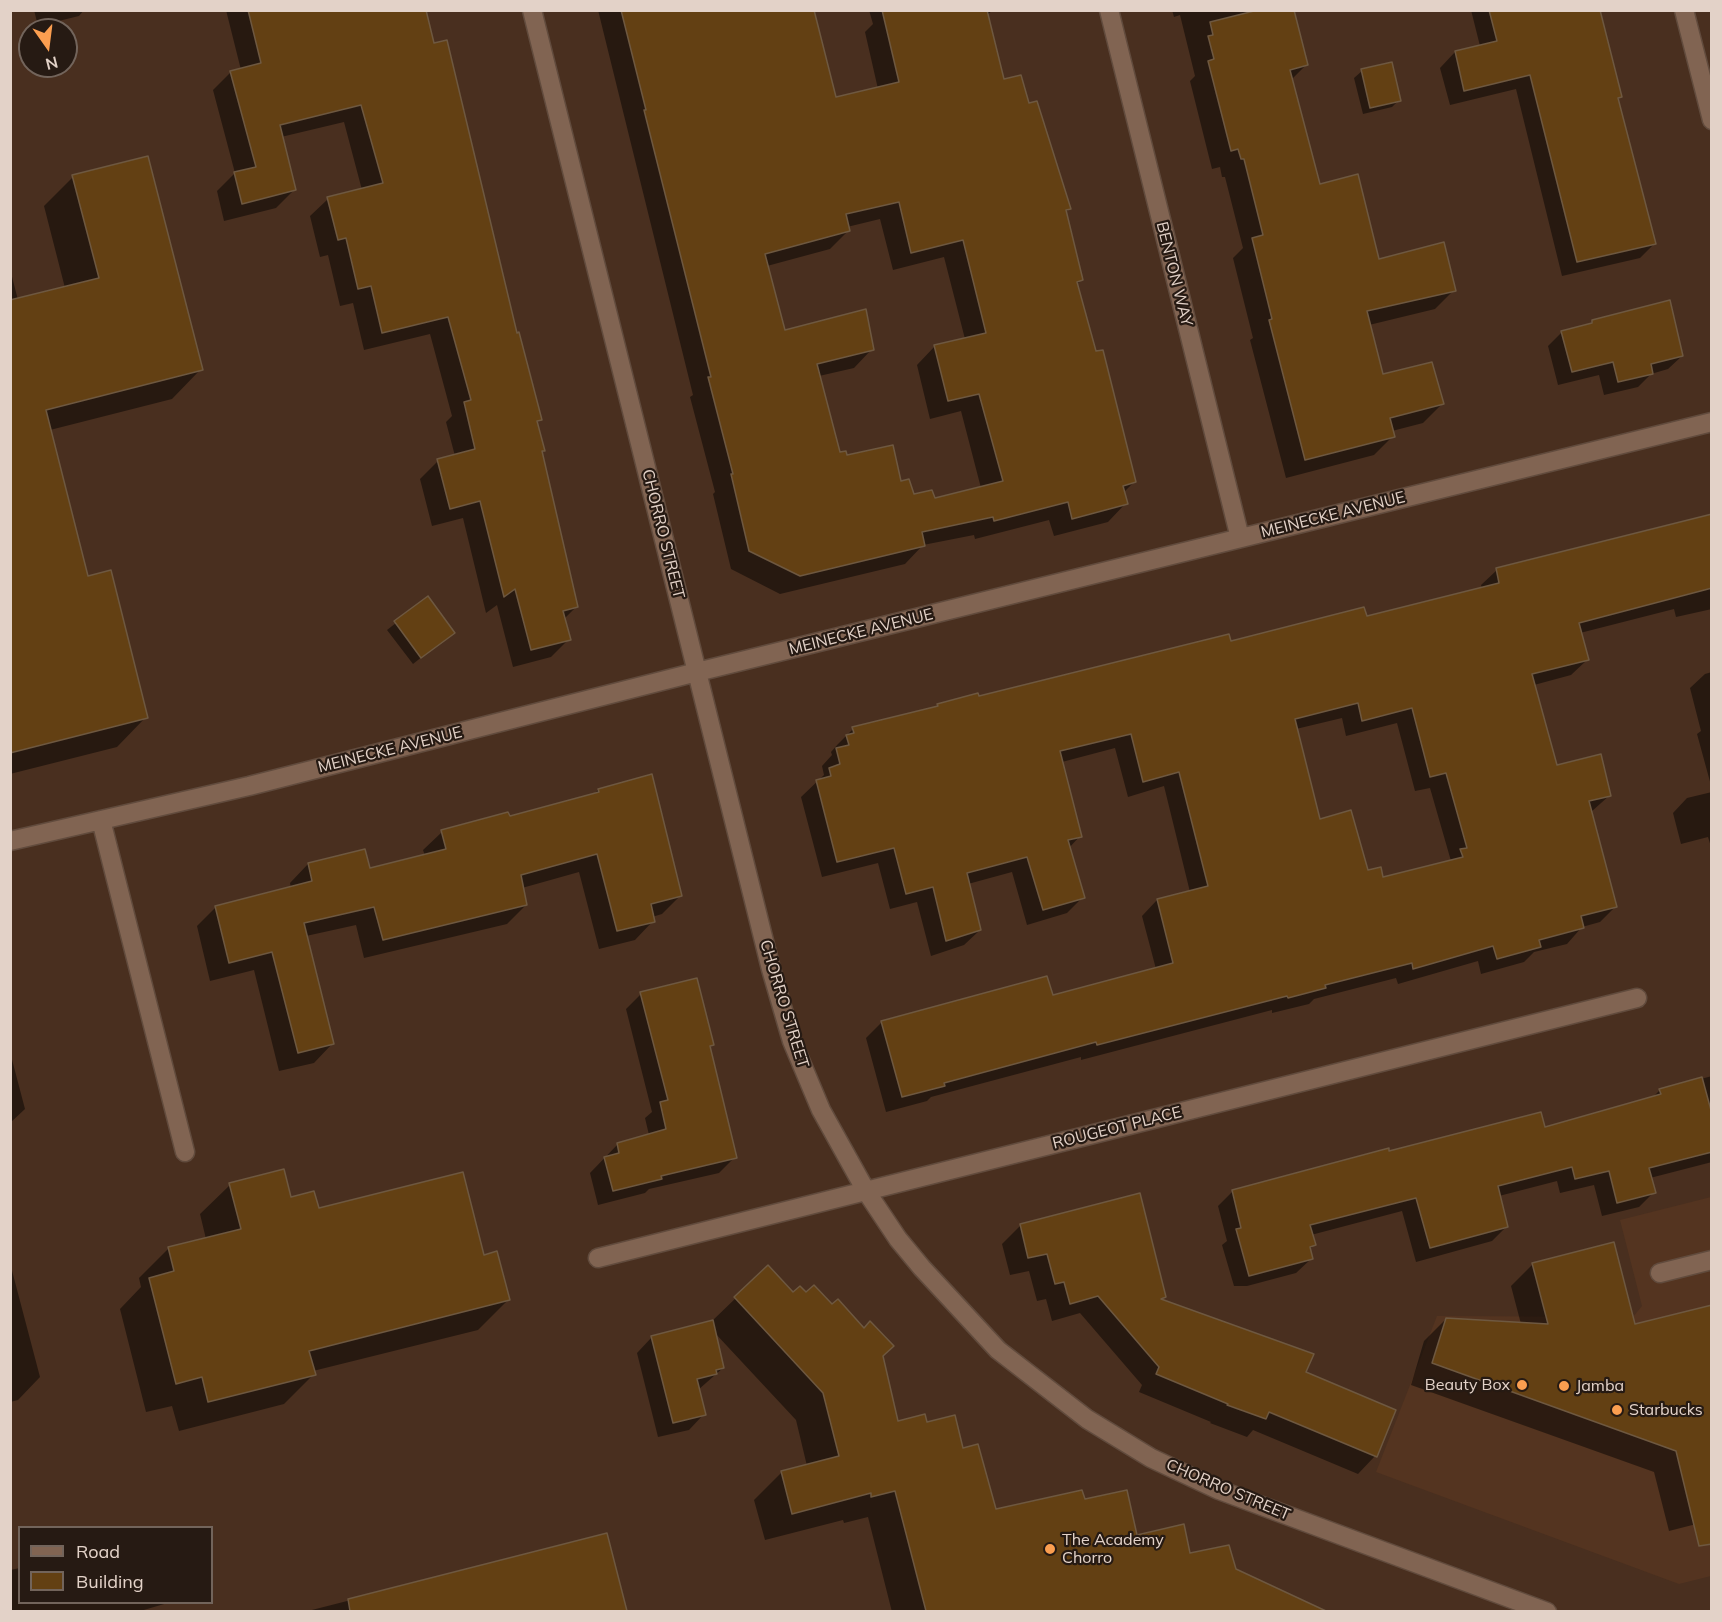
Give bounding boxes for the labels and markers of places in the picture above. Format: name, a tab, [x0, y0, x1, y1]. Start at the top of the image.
place label: Beauty Box	[1425, 1375, 1510, 1395]
place label: Jamba	[1576, 1376, 1624, 1396]
marker: Beauty Box	[1515, 1378, 1529, 1392]
marker: Jamba	[1557, 1379, 1571, 1393]
place label: Starbucks	[1629, 1400, 1703, 1420]
marker: Starbucks	[1610, 1403, 1624, 1417]
place label: The Academy Chorro	[1062, 1530, 1164, 1568]
marker: The Academy Chorro	[1043, 1542, 1057, 1556]

